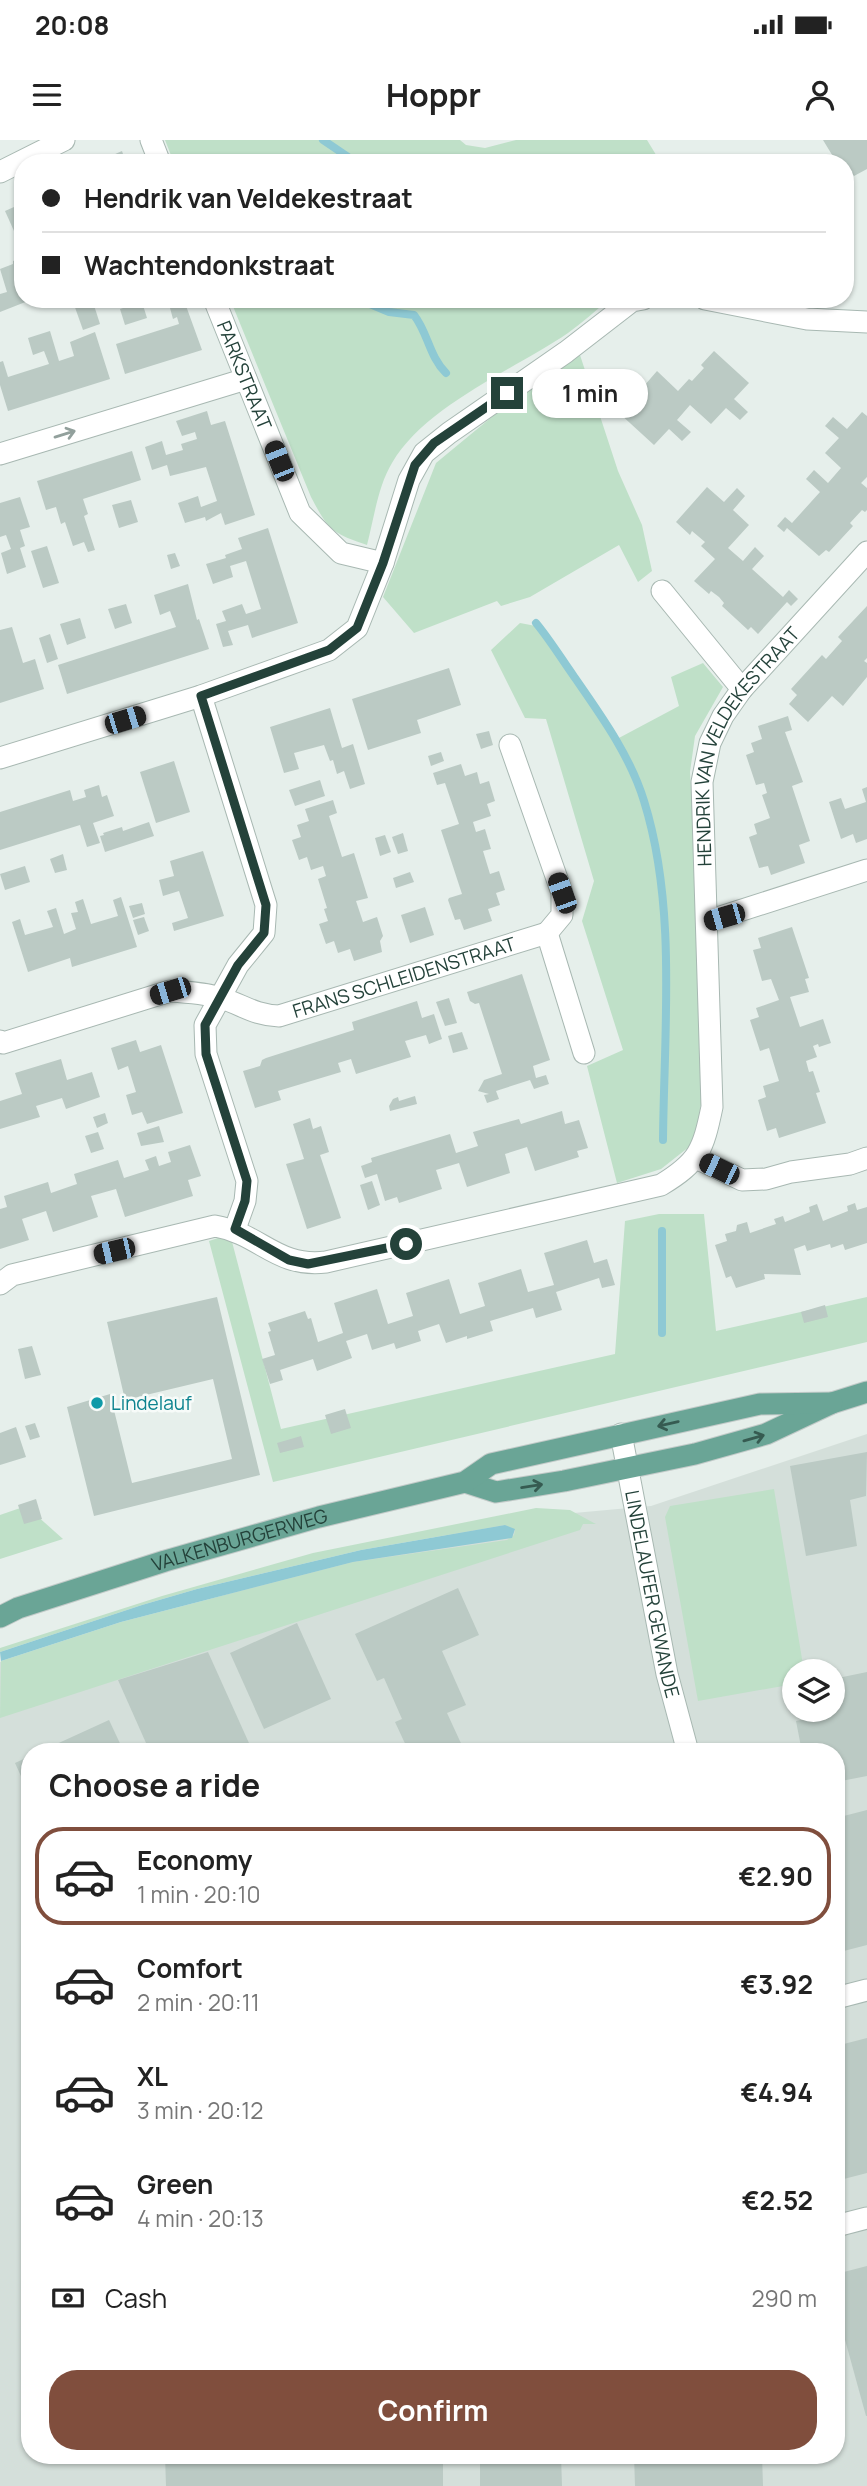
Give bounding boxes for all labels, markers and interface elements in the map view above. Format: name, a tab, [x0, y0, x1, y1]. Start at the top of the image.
text: 20:08	[35, 7, 110, 43]
text: Hoppr	[386, 73, 481, 117]
icon: menu	[28, 76, 66, 114]
icon: person	[801, 76, 839, 114]
text: Hendrik van Veldekestraat	[84, 180, 413, 216]
text: Wachtendonkstraat	[84, 247, 335, 283]
street label: PARKSTRAAT	[211, 317, 278, 434]
callout: 1 min	[532, 369, 647, 418]
route end	[491, 377, 523, 409]
text: 1 min	[562, 377, 618, 409]
one-way arrow	[54, 427, 76, 439]
car	[262, 438, 297, 484]
street label: HENDRIK VAN VELDEKESTRAAT	[689, 621, 806, 867]
car	[102, 704, 149, 736]
car	[545, 870, 580, 916]
car	[701, 901, 748, 933]
street label: FRANS SCHLEIDENSTRAAT	[289, 930, 519, 1024]
car	[147, 975, 194, 1007]
car	[696, 1150, 743, 1188]
route start	[390, 1228, 422, 1260]
car	[92, 1236, 137, 1266]
place label: Lindelauf	[111, 1390, 192, 1416]
marker: Lindelauf	[89, 1395, 105, 1411]
one-way arrow	[657, 1418, 679, 1431]
one-way arrow	[742, 1431, 765, 1444]
one-way arrow	[520, 1479, 543, 1492]
street label: LINDELAUFER GEWANDE	[619, 1488, 686, 1701]
street label: VALKENBURGERWEG	[148, 1502, 330, 1577]
map controls	[782, 1659, 845, 1722]
button: layers	[782, 1659, 845, 1722]
text: Choose a ride	[49, 1763, 260, 1807]
text: Economy	[137, 1842, 252, 1878]
icon: car	[53, 1845, 116, 1908]
text: €2.90	[739, 1858, 813, 1894]
text: 1 min · 20:10	[137, 1878, 261, 1910]
text: Comfort	[137, 1950, 243, 1986]
icon: car	[53, 1953, 116, 2016]
text: €3.92	[741, 1966, 813, 2002]
text: 2 min · 20:11	[137, 1986, 260, 2018]
text: XL	[137, 2058, 168, 2094]
icon: car	[53, 2061, 116, 2124]
text: €4.94	[741, 2074, 813, 2110]
text: 3 min · 20:12	[137, 2094, 263, 2126]
text: Green	[137, 2166, 213, 2202]
icon: car	[53, 2169, 116, 2232]
text: €2.52	[742, 2182, 813, 2218]
text: 4 min · 20:13	[137, 2202, 264, 2234]
icon: cash	[49, 2279, 87, 2317]
text: Cash	[105, 2280, 167, 2316]
text: 290 m	[751, 2282, 817, 2314]
button: Confirm	[49, 2370, 817, 2450]

